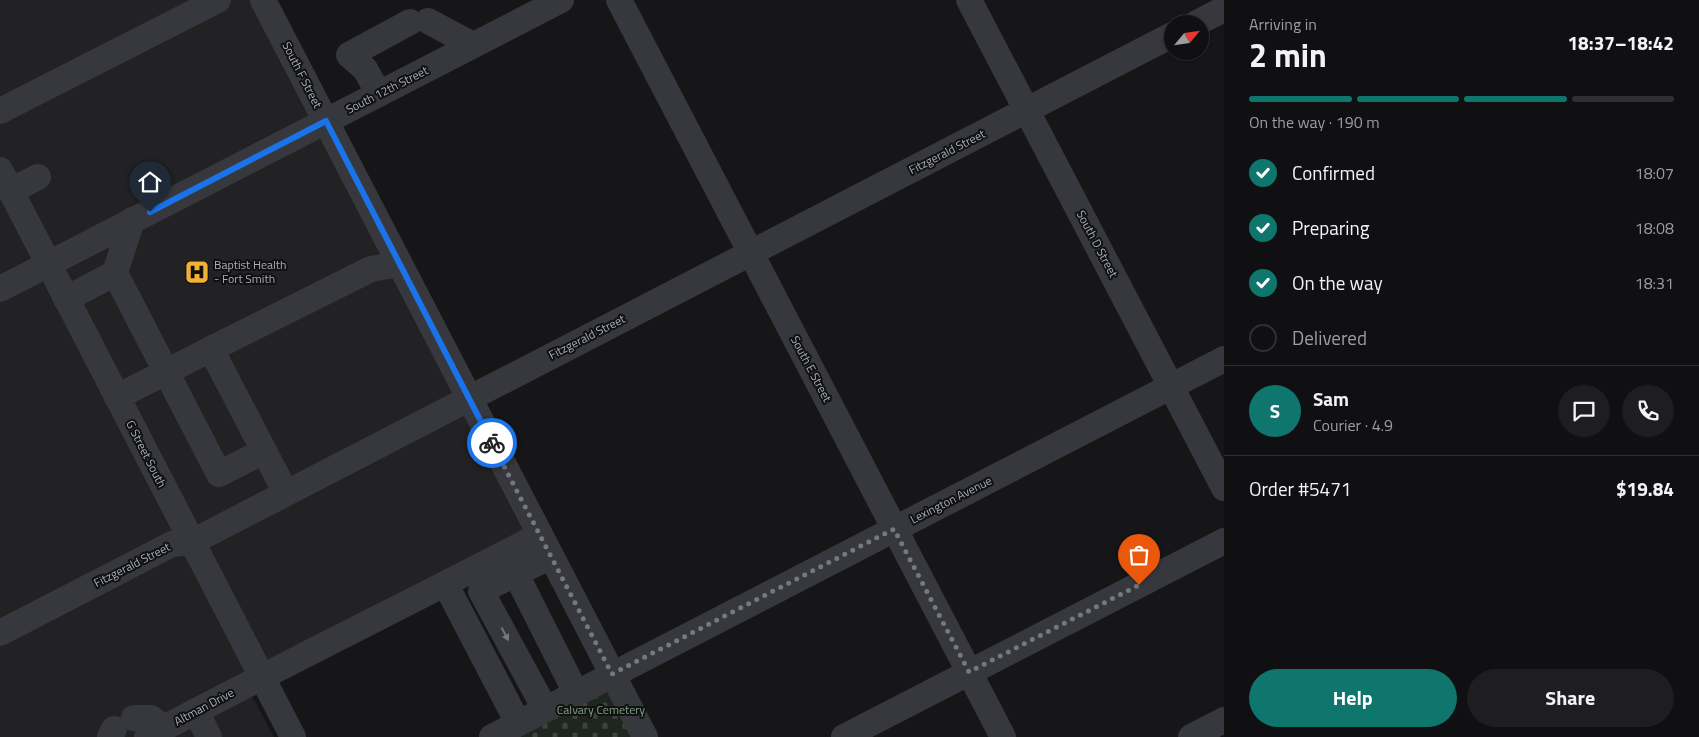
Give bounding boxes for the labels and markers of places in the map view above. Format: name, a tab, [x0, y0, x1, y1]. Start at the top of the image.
pin	[129, 161, 171, 212]
place label: Baptist Health - Fort Smith	[214, 255, 287, 288]
hospital icon: Baptist Health - Fort Smith	[184, 259, 210, 285]
pin	[1118, 534, 1160, 585]

